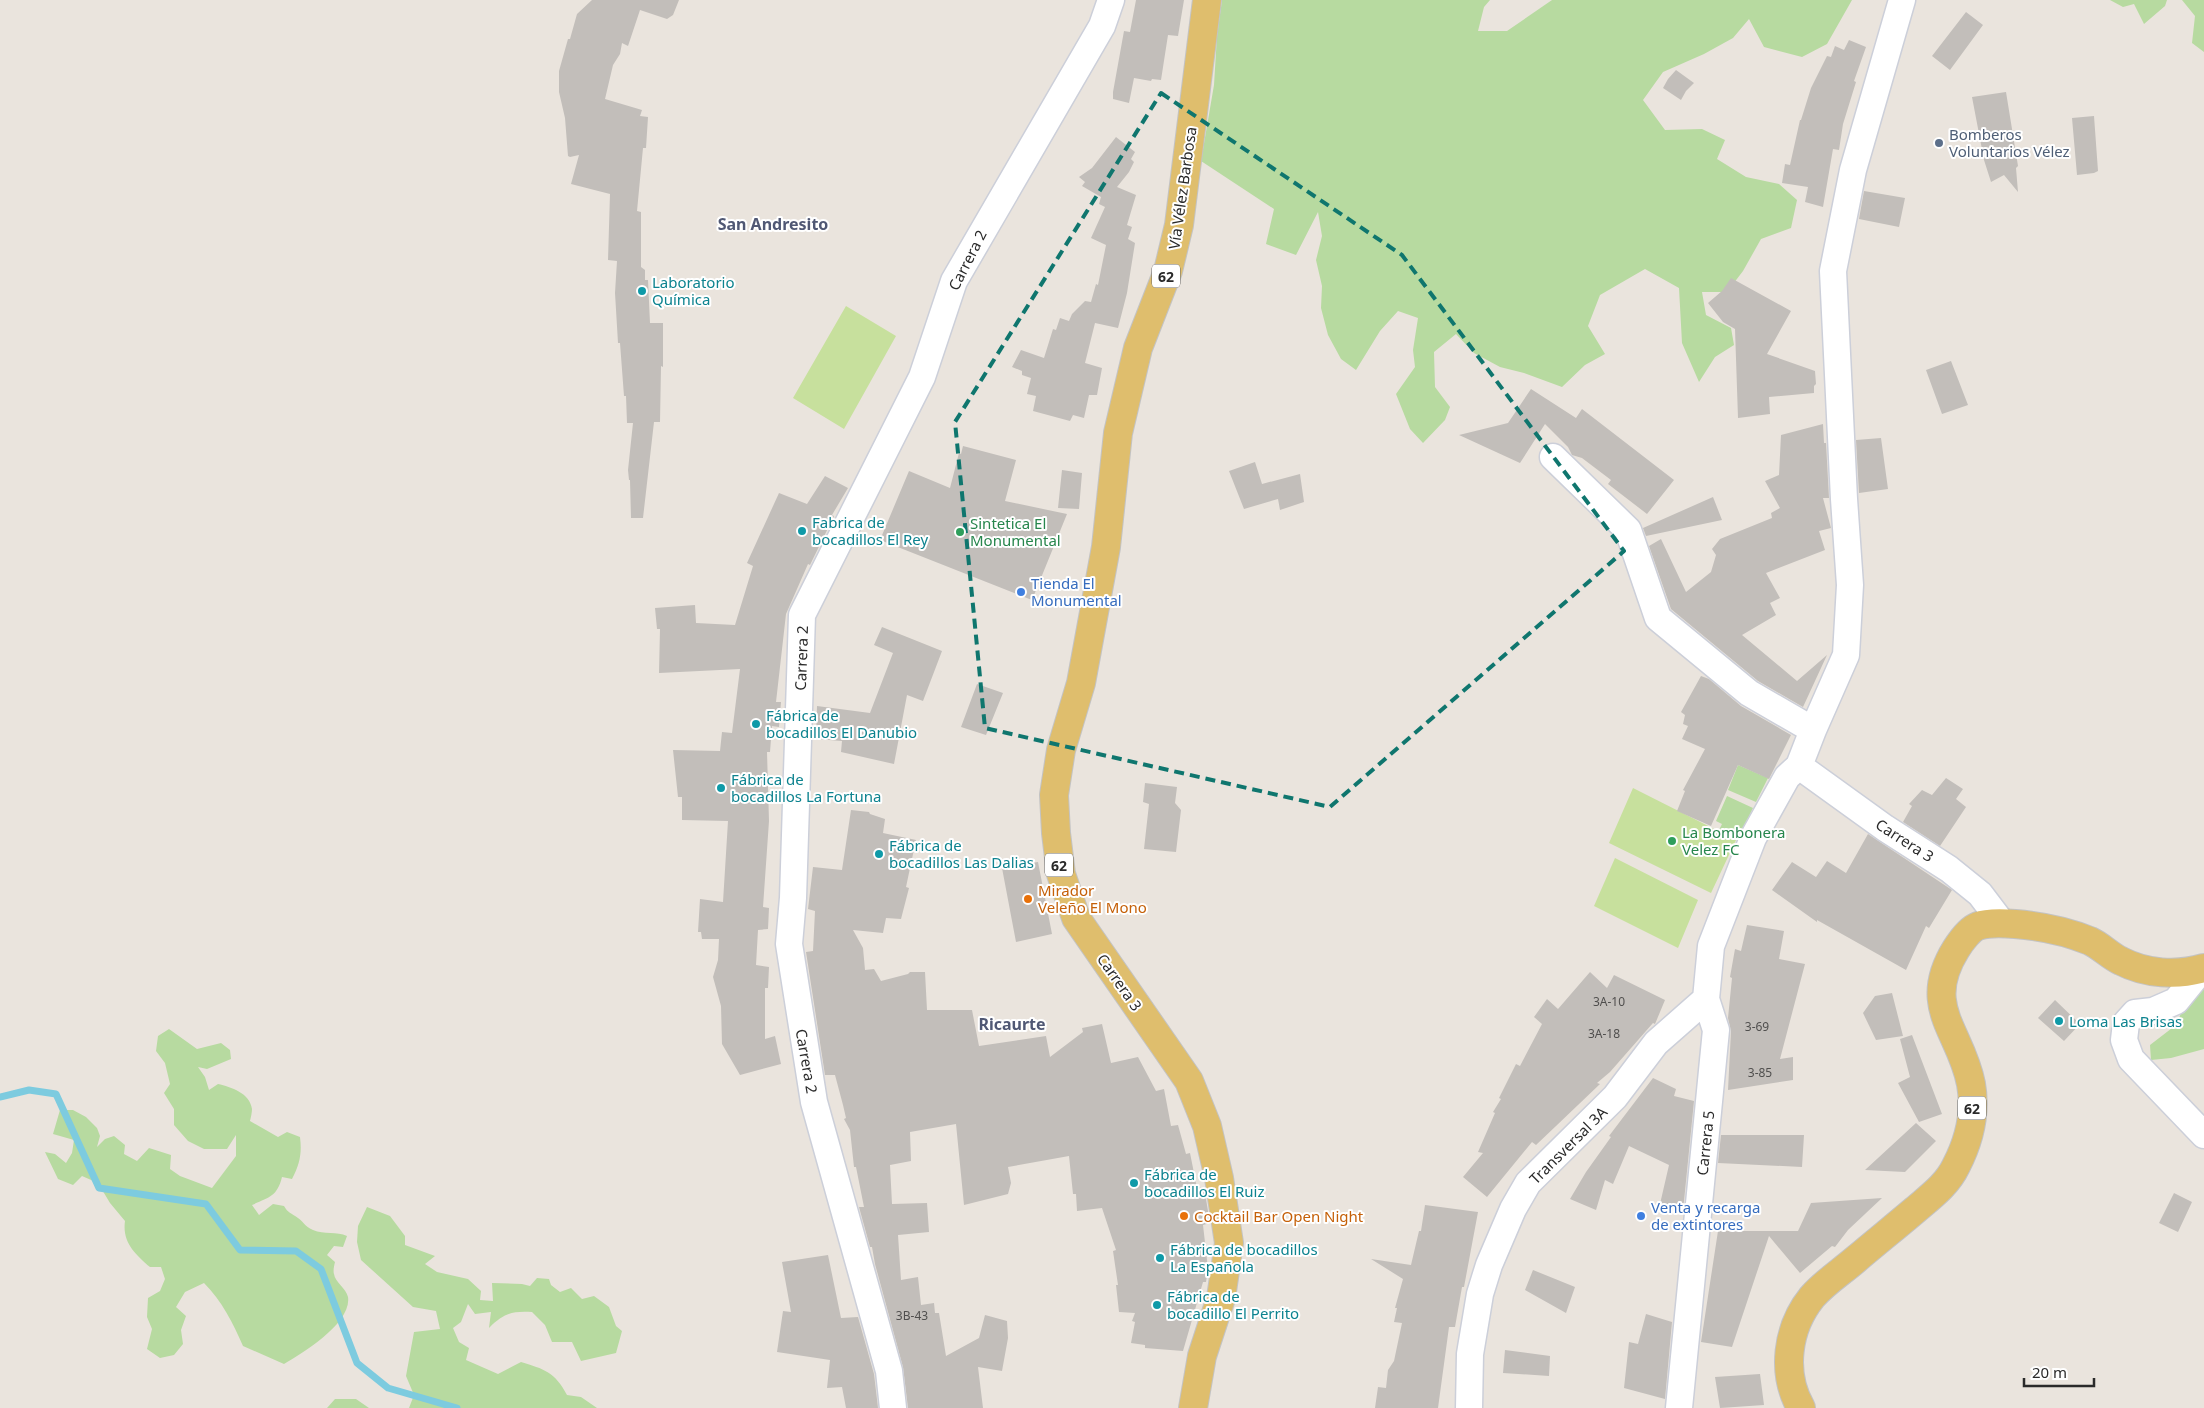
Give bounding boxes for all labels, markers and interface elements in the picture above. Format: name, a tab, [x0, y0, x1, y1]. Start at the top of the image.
place label: Bomberos Voluntarios Vélez	[1949, 124, 2070, 161]
street label: Vía Vélez Barbosa	[1163, 125, 1201, 251]
marker: Bomberos Voluntarios Vélez	[1933, 137, 1945, 149]
district label: San Andresito	[718, 213, 828, 235]
street label: Carrera 2	[943, 226, 991, 294]
road number: 62	[1152, 264, 1180, 288]
place label: Laboratorio Química	[652, 272, 735, 309]
marker: Laboratorio Química	[636, 285, 648, 297]
place label: Fabrica de bocadillos El Rey	[812, 512, 929, 549]
place label: Sintetica El Monumental	[970, 513, 1061, 550]
marker: Fabrica de bocadillos El Rey	[796, 525, 808, 537]
marker: Sintetica El Monumental	[954, 526, 966, 538]
place label: Tienda El Monumental	[1031, 573, 1122, 610]
marker: Tienda El Monumental	[1015, 586, 1027, 598]
street label: Carrera 2	[790, 625, 812, 691]
place label: Fábrica de bocadillos El Danubio	[766, 705, 917, 742]
marker: Fábrica de bocadillos El Danubio	[750, 718, 762, 730]
place label: Fábrica de bocadillos La Fortuna	[731, 769, 882, 806]
marker: Fábrica de bocadillos La Fortuna	[715, 782, 727, 794]
street label: Carrera 3	[1872, 814, 1938, 866]
place label: La Bombonera Velez FC	[1682, 822, 1785, 859]
place label: Fábrica de bocadillos Las Dalias	[889, 835, 1034, 872]
marker: La Bombonera Velez FC	[1666, 835, 1678, 847]
marker: Fábrica de bocadillos Las Dalias	[873, 848, 885, 860]
road number: 62	[1045, 854, 1073, 876]
place label: Mirador Veleño El Mono	[1038, 880, 1147, 917]
marker: Mirador Veleño El Mono	[1022, 893, 1034, 905]
street label: Carrera 3	[1093, 950, 1147, 1014]
house number: 3A-10	[1593, 993, 1625, 1010]
place label: Loma Las Brisas	[2069, 1011, 2182, 1031]
district label: Ricaurte	[978, 1013, 1046, 1035]
marker: Loma Las Brisas	[2053, 1015, 2065, 1027]
house number: 3-69	[1745, 1018, 1769, 1035]
house number: 3A-18	[1588, 1025, 1620, 1042]
street label: Carrera 2	[791, 1027, 823, 1095]
house number: 3-85	[1748, 1064, 1772, 1081]
road number: 62	[1958, 1096, 1986, 1120]
street label: Transversal 3A	[1525, 1102, 1611, 1188]
street label: Carrera 5	[1692, 1110, 1718, 1176]
place label: Fábrica de bocadillos El Ruiz	[1144, 1164, 1265, 1201]
marker: Fábrica de bocadillos El Ruiz	[1128, 1177, 1140, 1189]
place label: Venta y recarga de extintores	[1651, 1197, 1760, 1234]
place label: Cocktail Bar Open Night	[1194, 1206, 1364, 1226]
marker: Cocktail Bar Open Night	[1178, 1210, 1190, 1222]
marker: Venta y recarga de extintores	[1635, 1210, 1647, 1222]
place label: Fábrica de bocadillos La Española	[1170, 1239, 1318, 1276]
marker: Fábrica de bocadillos La Española	[1154, 1252, 1166, 1264]
place label: Fábrica de bocadillo El Perrito	[1167, 1286, 1299, 1323]
marker: Fábrica de bocadillo El Perrito	[1151, 1299, 1163, 1311]
house number: 3B-43	[896, 1307, 928, 1324]
scale bar	[2024, 1356, 2094, 1388]
text: 20 m	[2032, 1362, 2067, 1382]

